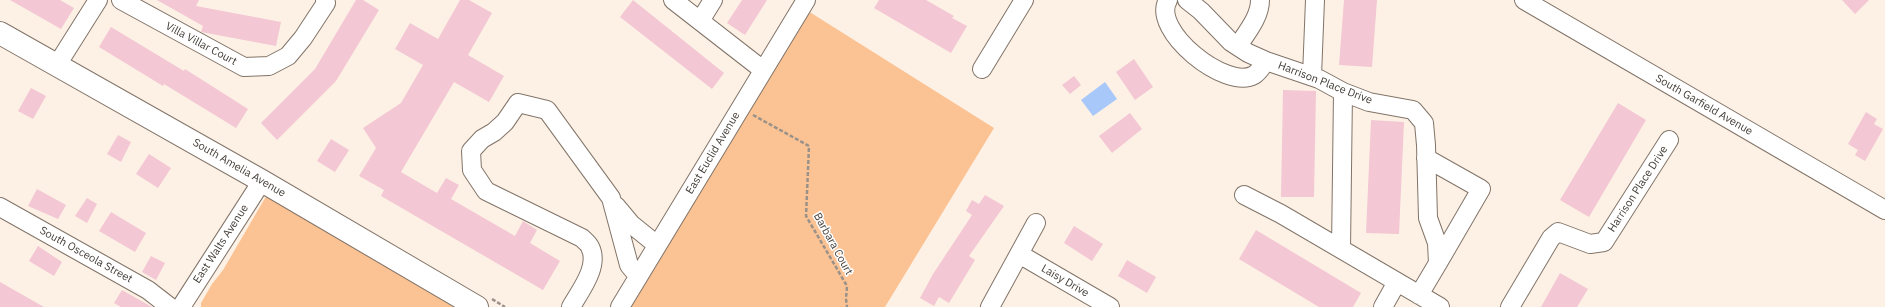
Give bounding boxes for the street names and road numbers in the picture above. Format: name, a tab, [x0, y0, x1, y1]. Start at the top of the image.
street label: Villa Villar Court	[163, 20, 239, 68]
street label: Harrison Place Drive	[1276, 59, 1374, 107]
street label: South Garfield Avenue	[1653, 72, 1755, 138]
street label: East Euclid Avenue	[683, 109, 743, 197]
street label: South Amelia Avenue	[190, 136, 288, 200]
street label: Harrison Place Drive	[1605, 143, 1671, 235]
street label: East Walts Avenue	[191, 202, 251, 286]
street label: Barbara Court	[811, 211, 855, 277]
street label: South Osceola Street	[37, 224, 135, 286]
street label: Laisy Drive	[1039, 262, 1091, 300]

